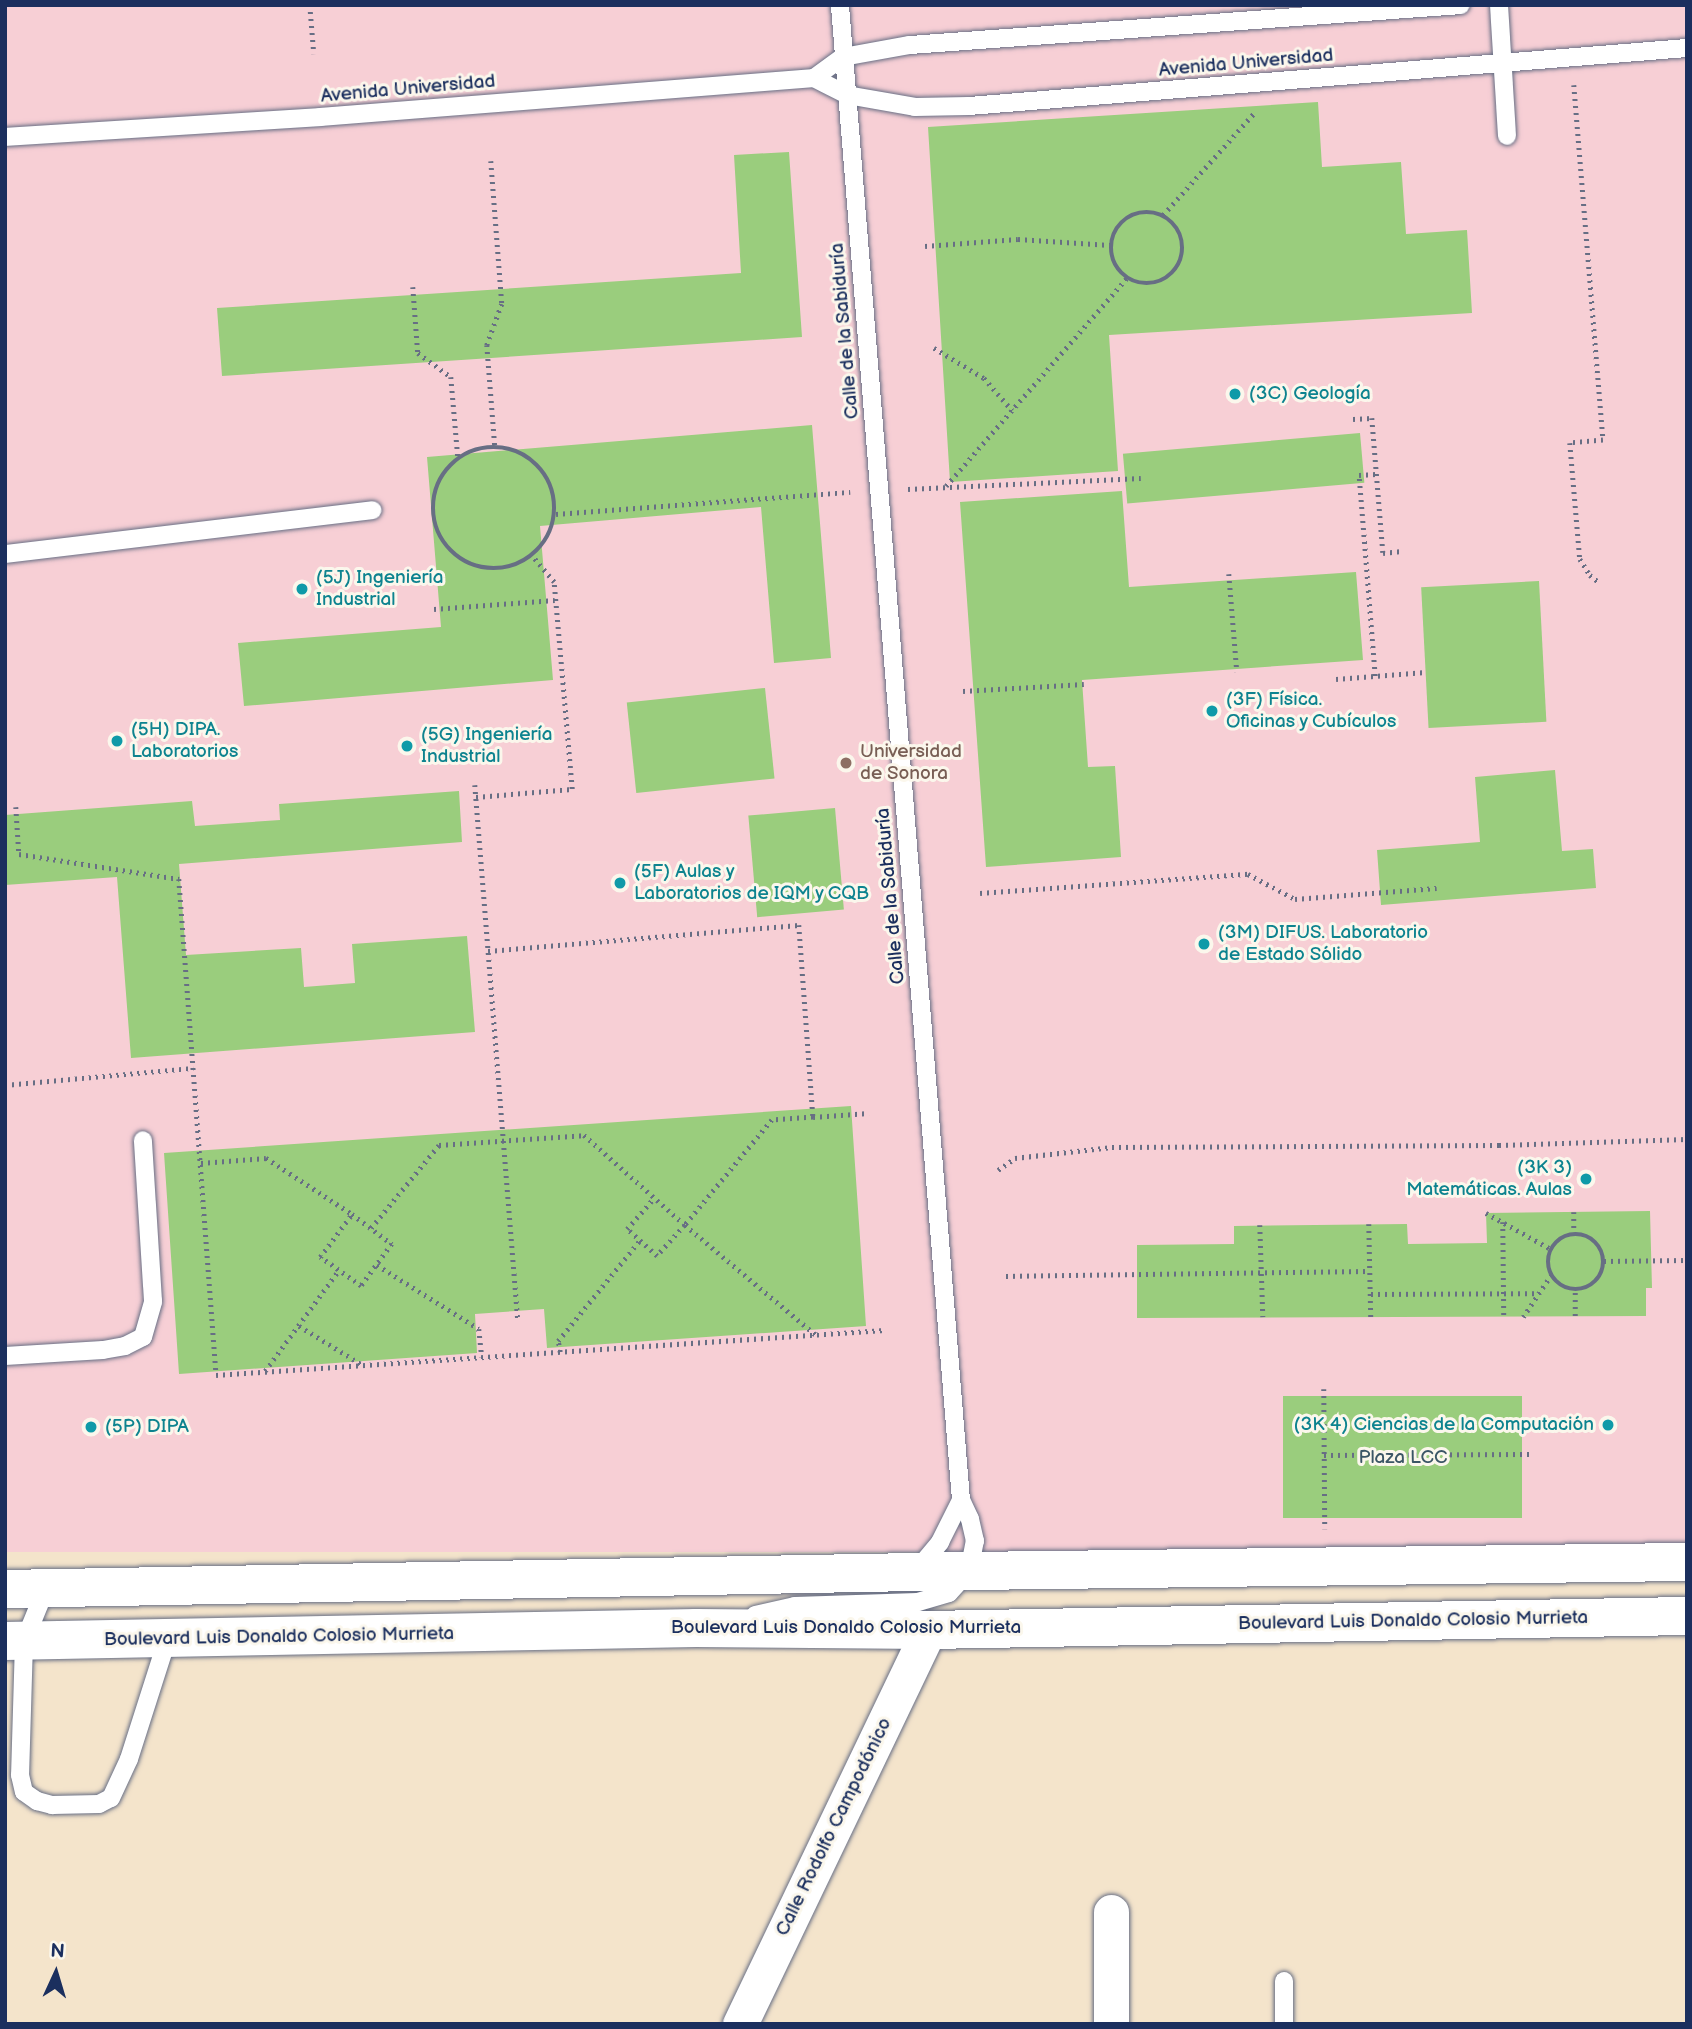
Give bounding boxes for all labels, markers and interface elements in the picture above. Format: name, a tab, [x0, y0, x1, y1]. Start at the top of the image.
street label: Avenida Universidad	[1158, 44, 1334, 82]
street label: Avenida Universidad	[320, 70, 496, 108]
street label: Calle de la Sabiduría	[826, 242, 864, 420]
place label: (3C) Geología	[1249, 383, 1371, 405]
marker: (3C) Geología	[1227, 386, 1243, 402]
place label: (5J) Ingeniería Industrial	[316, 567, 444, 611]
marker: (5J) Ingeniería Industrial	[294, 581, 310, 597]
place label: (3F) Física. Oficinas y Cubículos	[1226, 689, 1398, 733]
marker: (3F) Física. Oficinas y Cubículos	[1204, 703, 1220, 719]
place label: (5H) DIPA. Laboratorios	[131, 719, 238, 763]
place label: (5G) Ingeniería Industrial	[421, 724, 553, 768]
marker: (5H) DIPA. Laboratorios	[109, 733, 125, 749]
marker: (5G) Ingeniería Industrial	[399, 738, 415, 754]
place label: Universidad de Sonora	[860, 741, 962, 785]
marker: Universidad de Sonora	[838, 755, 854, 771]
street label: Calle de la Sabiduría	[872, 807, 910, 985]
place label: (5F) Aulas y Laboratorios de IQM y CQB	[634, 861, 871, 905]
marker: (5F) Aulas y Laboratorios de IQM y CQB	[612, 875, 628, 891]
place label: (3M) DIFUS. Laboratorio de Estado Sólido	[1218, 922, 1428, 966]
marker: (3M) DIFUS. Laboratorio de Estado Sólido	[1196, 936, 1212, 952]
place label: (3K 3) Matemáticas. Aulas	[1406, 1157, 1572, 1201]
marker: (3K 3) Matemáticas. Aulas	[1578, 1171, 1594, 1187]
place label: (3K 4) Ciencias de la Computación	[1294, 1414, 1594, 1436]
place label: (5P) DIPA	[105, 1416, 189, 1438]
marker: (3K 4) Ciencias de la Computación	[1600, 1417, 1616, 1433]
marker: (5P) DIPA	[83, 1419, 99, 1435]
park label: Plaza LCC	[1359, 1447, 1447, 1469]
street label: Boulevard Luis Donaldo Colosio Murrieta	[1238, 1607, 1588, 1635]
street label: Boulevard Luis Donaldo Colosio Murrieta	[671, 1617, 1021, 1639]
street label: Boulevard Luis Donaldo Colosio Murrieta	[104, 1623, 454, 1651]
street label: Calle Rodolfo Campodónico	[771, 1714, 897, 1940]
north arrow	[21, 1938, 91, 2008]
text: N	[50, 1940, 65, 1964]

